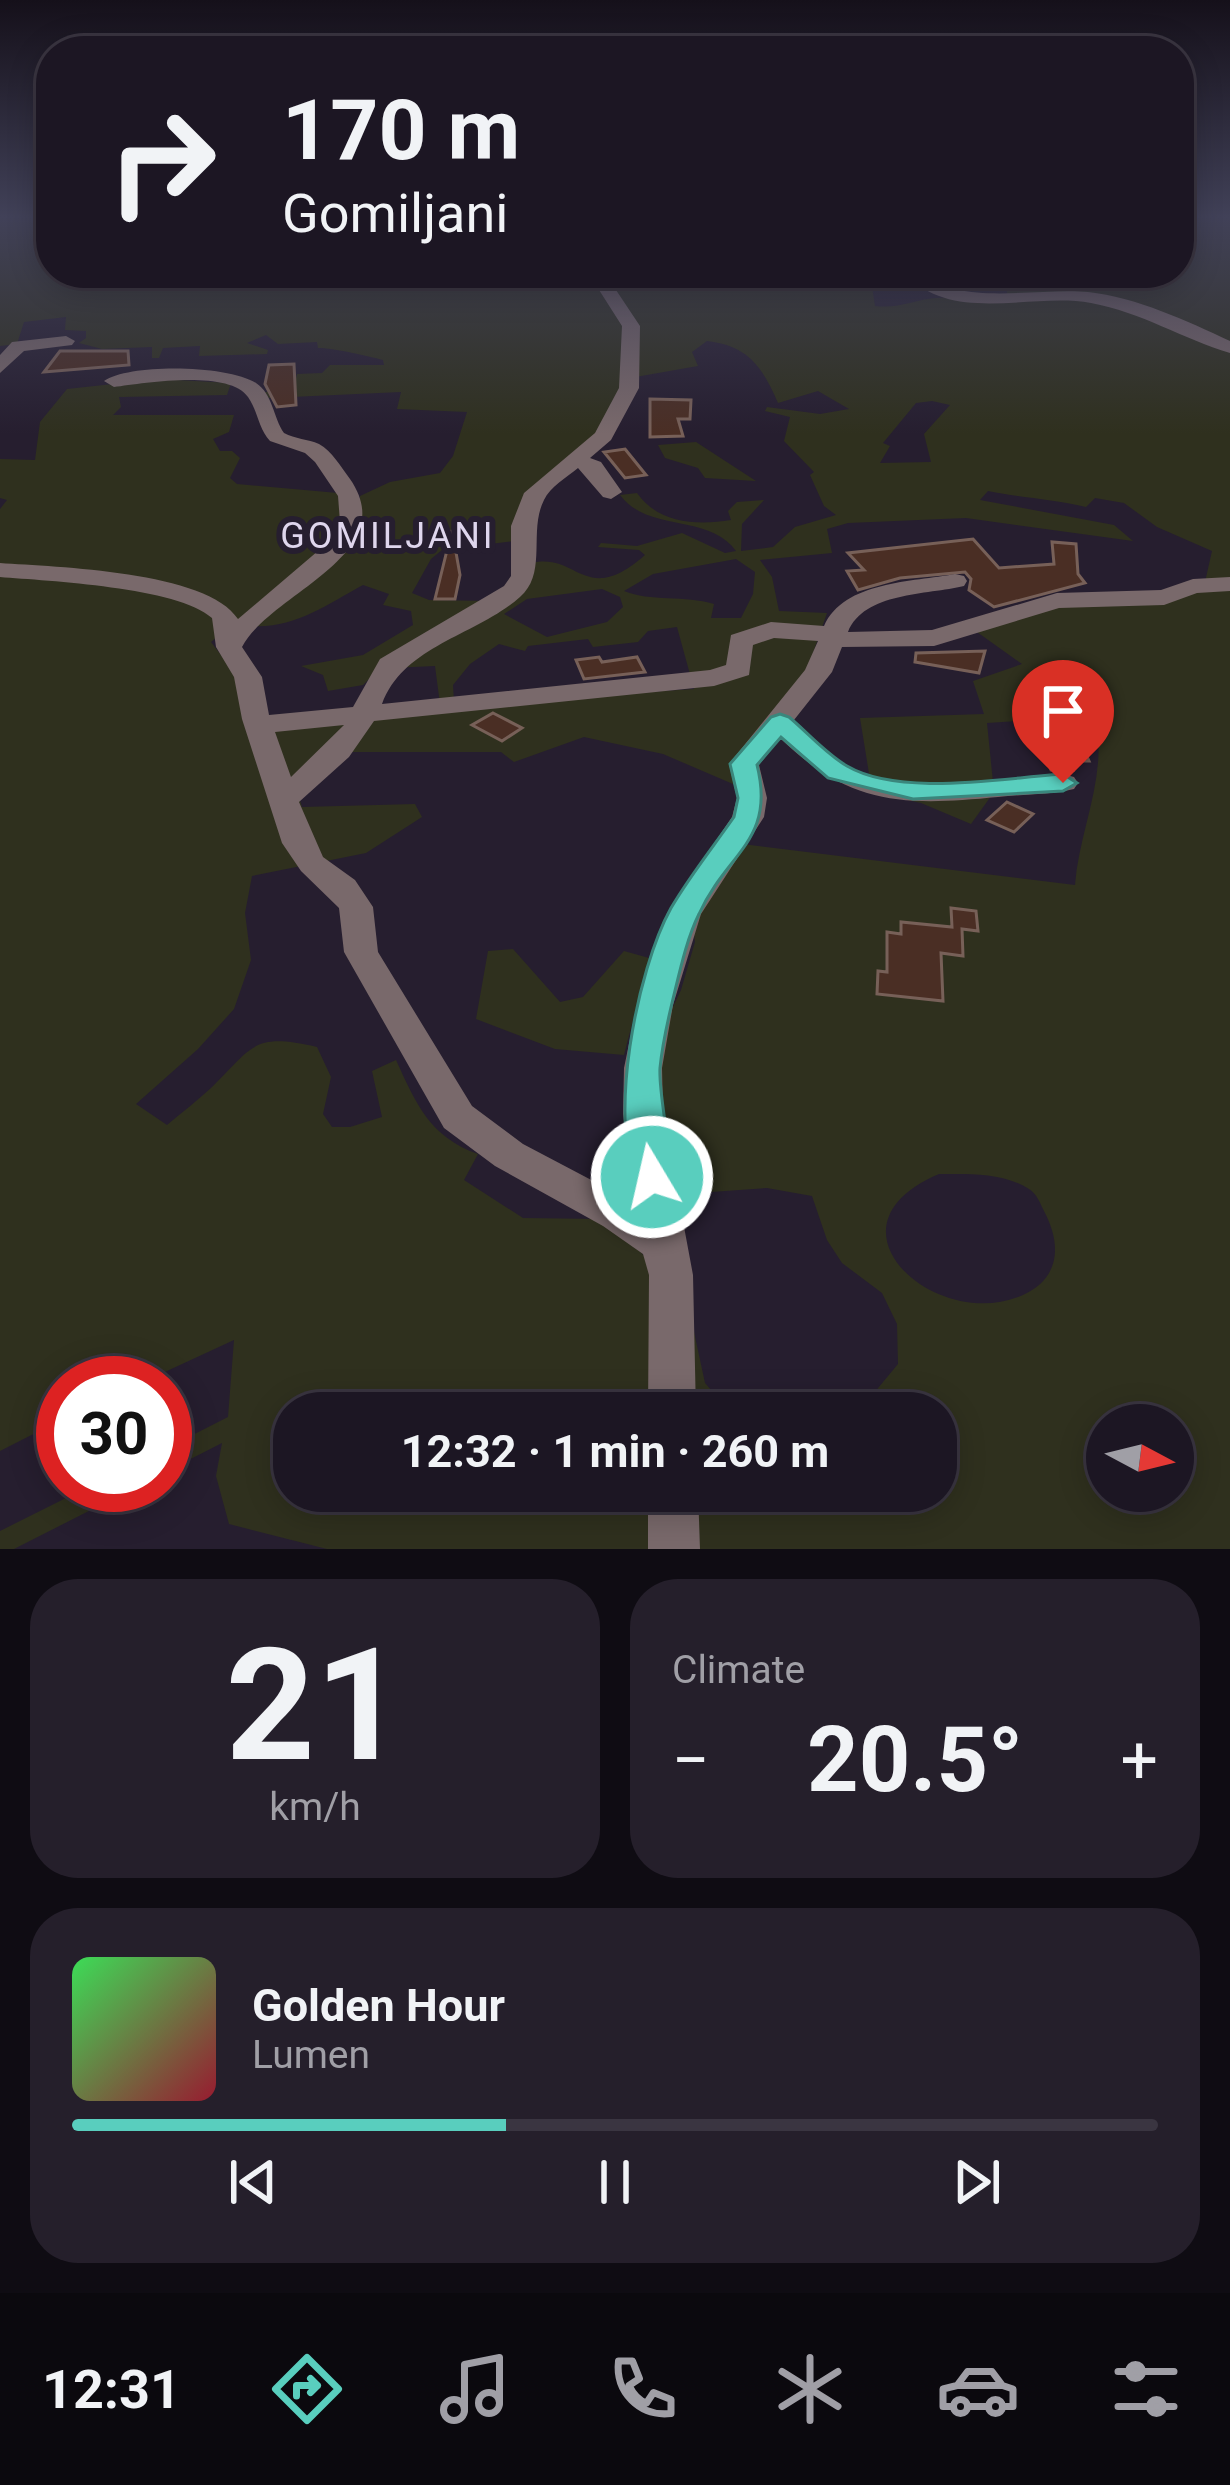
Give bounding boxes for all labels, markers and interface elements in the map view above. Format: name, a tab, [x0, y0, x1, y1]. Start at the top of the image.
text: 170 m	[282, 81, 520, 180]
icon: right	[84, 84, 240, 240]
text: Gomiljani	[282, 182, 508, 245]
district label: GOMILJANI	[280, 515, 496, 557]
pin	[1012, 660, 1114, 783]
icon: arrive	[1030, 678, 1096, 744]
position arrow	[589, 1114, 715, 1240]
speed limit sign: 30	[36, 1356, 192, 1512]
north arrow	[1086, 1404, 1194, 1512]
map controls	[1086, 1404, 1194, 1512]
text: 12:32 · 1 min · 260 m	[401, 1425, 829, 1478]
text: 21	[225, 1614, 405, 1797]
text: Climate	[672, 1647, 805, 1693]
text: 20.5°	[807, 1708, 1023, 1813]
text: −	[672, 1722, 710, 1799]
text: +	[1121, 1722, 1158, 1799]
text: km/h	[269, 1784, 361, 1830]
text: Golden Hour	[252, 1979, 505, 2032]
text: Lumen	[252, 2032, 370, 2078]
icon: previous	[220, 2149, 286, 2215]
icon: pause	[582, 2149, 648, 2215]
icon: next	[944, 2149, 1010, 2215]
icon: directions	[265, 2347, 349, 2431]
icon: music	[433, 2347, 517, 2431]
icon: phone	[601, 2347, 685, 2431]
icon: climate	[768, 2347, 852, 2431]
icon: car	[936, 2347, 1020, 2431]
icon: filters	[1104, 2347, 1188, 2431]
text: 12:31	[42, 2358, 181, 2421]

